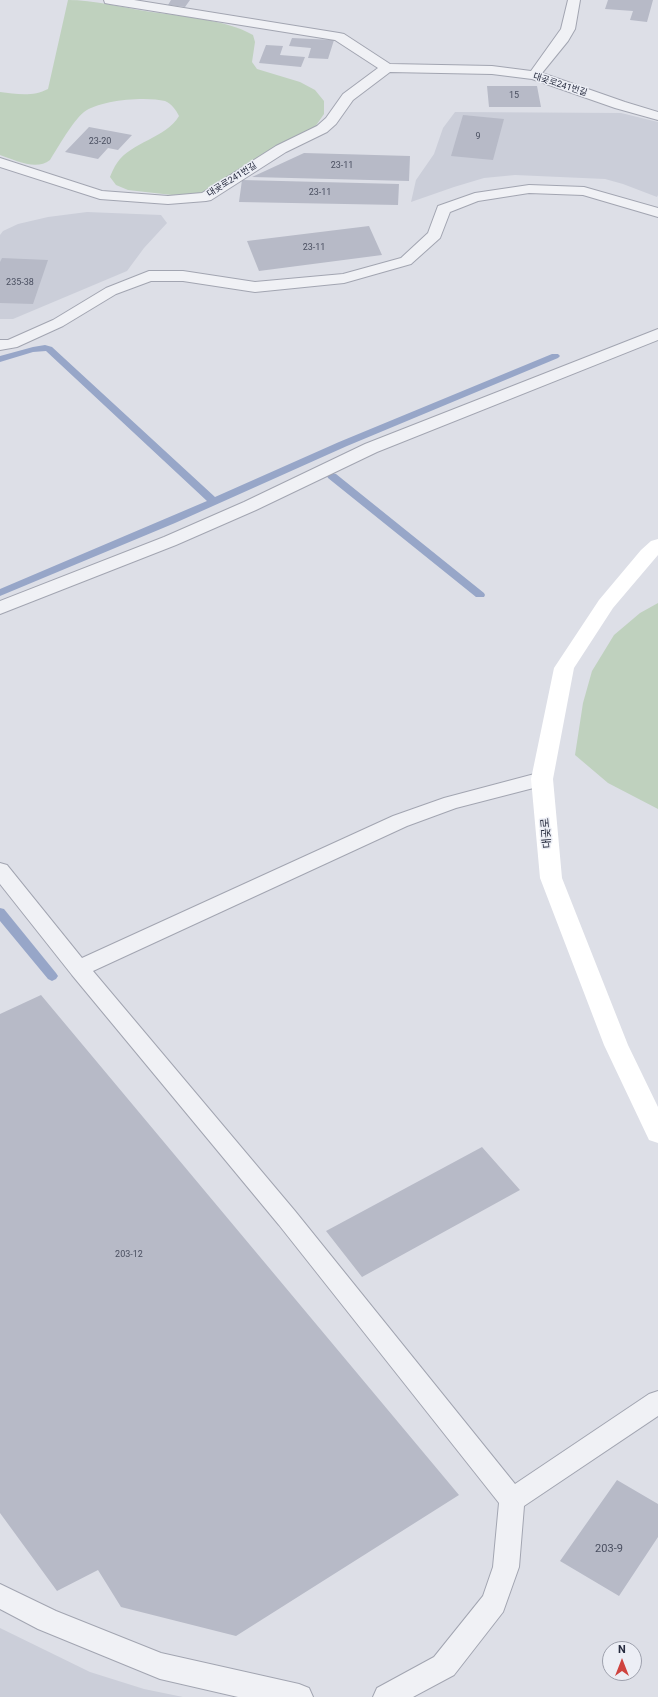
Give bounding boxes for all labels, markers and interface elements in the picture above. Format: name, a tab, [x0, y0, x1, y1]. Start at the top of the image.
street label: 대곶로241번길	[531, 71, 589, 99]
house number: 15	[509, 91, 519, 101]
house number: 9	[475, 132, 481, 142]
house number: 23-20	[89, 137, 111, 147]
street label: 대곶로241번길	[205, 160, 259, 200]
house number: 23-11	[331, 161, 353, 171]
house number: 23-11	[309, 188, 331, 198]
house number: 23-11	[303, 243, 325, 253]
house number: 235-38	[6, 278, 34, 288]
street label: 대곶로	[539, 817, 555, 849]
house number: 203-12	[115, 1250, 143, 1260]
house number: 203-9	[595, 1542, 623, 1556]
north arrow	[602, 1641, 642, 1681]
text: N	[618, 1643, 626, 1656]

